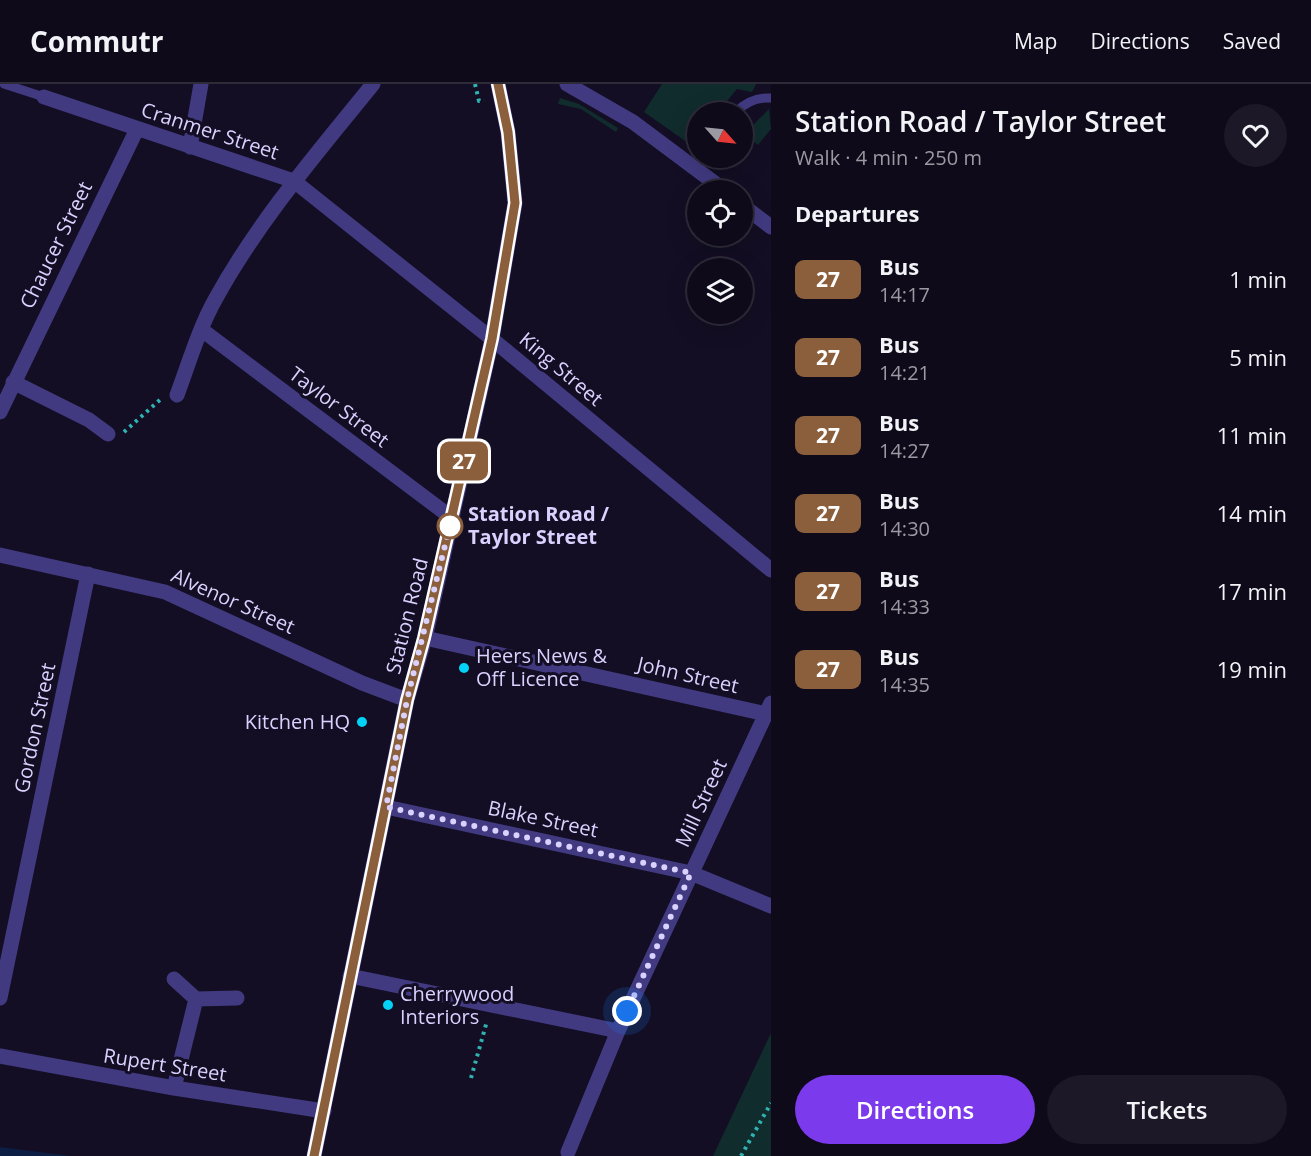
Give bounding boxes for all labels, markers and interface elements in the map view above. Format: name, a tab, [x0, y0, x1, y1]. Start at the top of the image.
text: Commutr	[30, 22, 163, 60]
text: Map	[1014, 27, 1057, 55]
text: Directions	[1090, 27, 1190, 55]
text: Saved	[1223, 27, 1281, 55]
street label: Cranmer Street	[138, 96, 282, 165]
north arrow	[687, 102, 753, 168]
map controls	[687, 102, 753, 324]
text: Station Road / Taylor Street	[795, 102, 1166, 140]
button: heart	[1224, 104, 1287, 167]
text: Walk · 4 min · 250 m	[795, 144, 982, 171]
street label: Chaucer Street	[13, 177, 98, 313]
button: locate	[687, 180, 753, 246]
text: Departures	[795, 198, 919, 228]
text: Bus	[879, 251, 919, 281]
button: layers	[687, 258, 753, 324]
text: 1 min	[1229, 264, 1287, 294]
text: 27	[816, 265, 840, 293]
text: 14:17	[879, 281, 930, 308]
street label: King Street	[514, 326, 609, 412]
text: Bus	[879, 329, 919, 359]
text: 5 min	[1229, 342, 1287, 372]
text: 27	[816, 343, 840, 371]
text: 14:21	[879, 359, 930, 386]
street label: Taylor Street	[284, 360, 395, 453]
text: Bus	[879, 407, 919, 437]
text: 11 min	[1217, 420, 1287, 450]
text: 27	[816, 421, 840, 449]
text: 14:27	[879, 437, 930, 464]
line badge: 27	[437, 442, 491, 481]
text: 27	[452, 447, 476, 475]
text: Bus	[879, 485, 919, 515]
text: 14 min	[1217, 498, 1287, 528]
text: 27	[816, 499, 840, 527]
place label: Station Road / Taylor Street	[468, 500, 610, 550]
marker: Station Road / Taylor Street	[437, 513, 463, 539]
text: 14:30	[879, 515, 930, 542]
street label: Station Road	[379, 555, 434, 677]
street label: Alvenor Street	[167, 561, 299, 640]
text: Bus	[879, 563, 919, 593]
text: 17 min	[1217, 576, 1287, 606]
text: 27	[816, 577, 840, 605]
text: 14:33	[879, 593, 930, 620]
text: Bus	[879, 641, 919, 671]
place label: Heers News & Off Licence	[476, 642, 608, 692]
street label: John Street	[633, 649, 741, 699]
text: 19 min	[1217, 654, 1287, 684]
text: 27	[816, 655, 840, 683]
street label: Gordon Street	[8, 660, 61, 795]
marker: Heers News & Off Licence	[457, 661, 471, 675]
text: 14:35	[879, 671, 930, 698]
place label: Kitchen HQ	[245, 708, 350, 735]
marker: Kitchen HQ	[355, 715, 369, 729]
street label: Mill Street	[668, 754, 733, 851]
street label: Blake Street	[486, 794, 601, 843]
place label: Cherrywood Interiors	[400, 980, 514, 1030]
your location	[612, 996, 642, 1026]
marker: Cherrywood Interiors	[381, 998, 395, 1012]
street label: Rupert Street	[102, 1041, 229, 1088]
button: Directions	[795, 1075, 1035, 1144]
button: Tickets	[1047, 1075, 1287, 1144]

